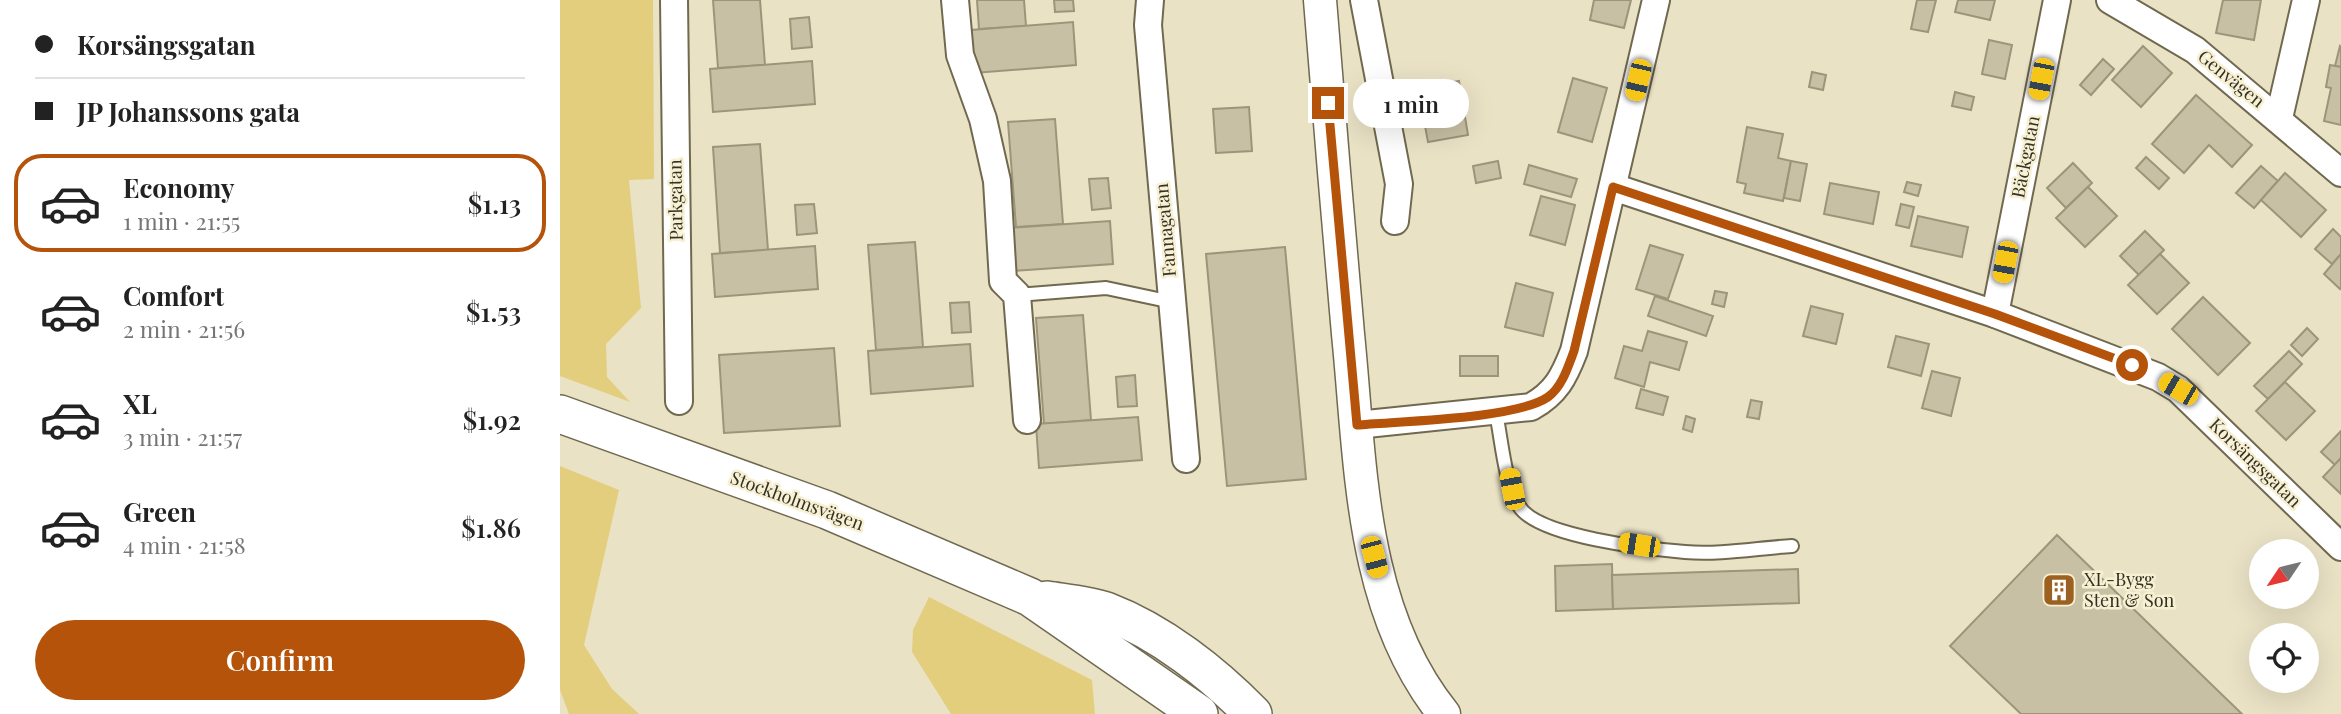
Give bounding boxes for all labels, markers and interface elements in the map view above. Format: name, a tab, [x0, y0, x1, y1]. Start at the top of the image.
text: Korsängsgatan	[77, 27, 256, 62]
street label: Genvägen	[2193, 44, 2270, 113]
car	[2027, 56, 2056, 102]
car	[1624, 57, 1653, 103]
callout: 1 min	[1352, 78, 1468, 128]
route end	[1312, 87, 1344, 119]
text: 1 min	[1383, 88, 1439, 119]
text: JP Johanssons gata	[77, 94, 300, 129]
street label: Bäckgatan	[2005, 113, 2045, 200]
street label: Parkgatan	[662, 159, 688, 241]
text: Economy	[123, 170, 234, 205]
icon: car	[39, 172, 102, 235]
street label: Fannagatan	[1149, 182, 1181, 278]
text: $1.13	[468, 186, 521, 221]
text: 1 min · 21:55	[123, 205, 240, 236]
car	[1991, 239, 2020, 285]
text: Comfort	[123, 278, 224, 313]
icon: car	[39, 280, 102, 343]
text: $1.53	[466, 294, 521, 329]
text: 2 min · 21:56	[123, 313, 245, 344]
route start	[2116, 349, 2148, 381]
car	[2155, 369, 2202, 409]
text: XL	[123, 386, 157, 421]
icon: car	[39, 388, 102, 451]
text: $1.92	[463, 402, 521, 437]
street label: Korsängsgatan	[2205, 412, 2307, 512]
text: 3 min · 21:57	[123, 421, 242, 452]
street label: Stockholmsvägen	[727, 465, 868, 535]
car	[1498, 466, 1527, 512]
text: Green	[123, 494, 196, 529]
icon: car	[39, 496, 102, 559]
text: $1.86	[461, 510, 521, 545]
text: 4 min · 21:58	[123, 529, 246, 560]
car	[1617, 531, 1662, 559]
car	[1359, 534, 1390, 580]
north arrow	[2249, 539, 2319, 609]
map controls	[2249, 539, 2319, 693]
place label: XL-Bygg Sten & Son	[2084, 567, 2175, 612]
building icon: XL-Bygg Sten & Son	[2040, 571, 2078, 609]
button: Confirm	[35, 620, 525, 700]
button: locate	[2249, 623, 2319, 693]

